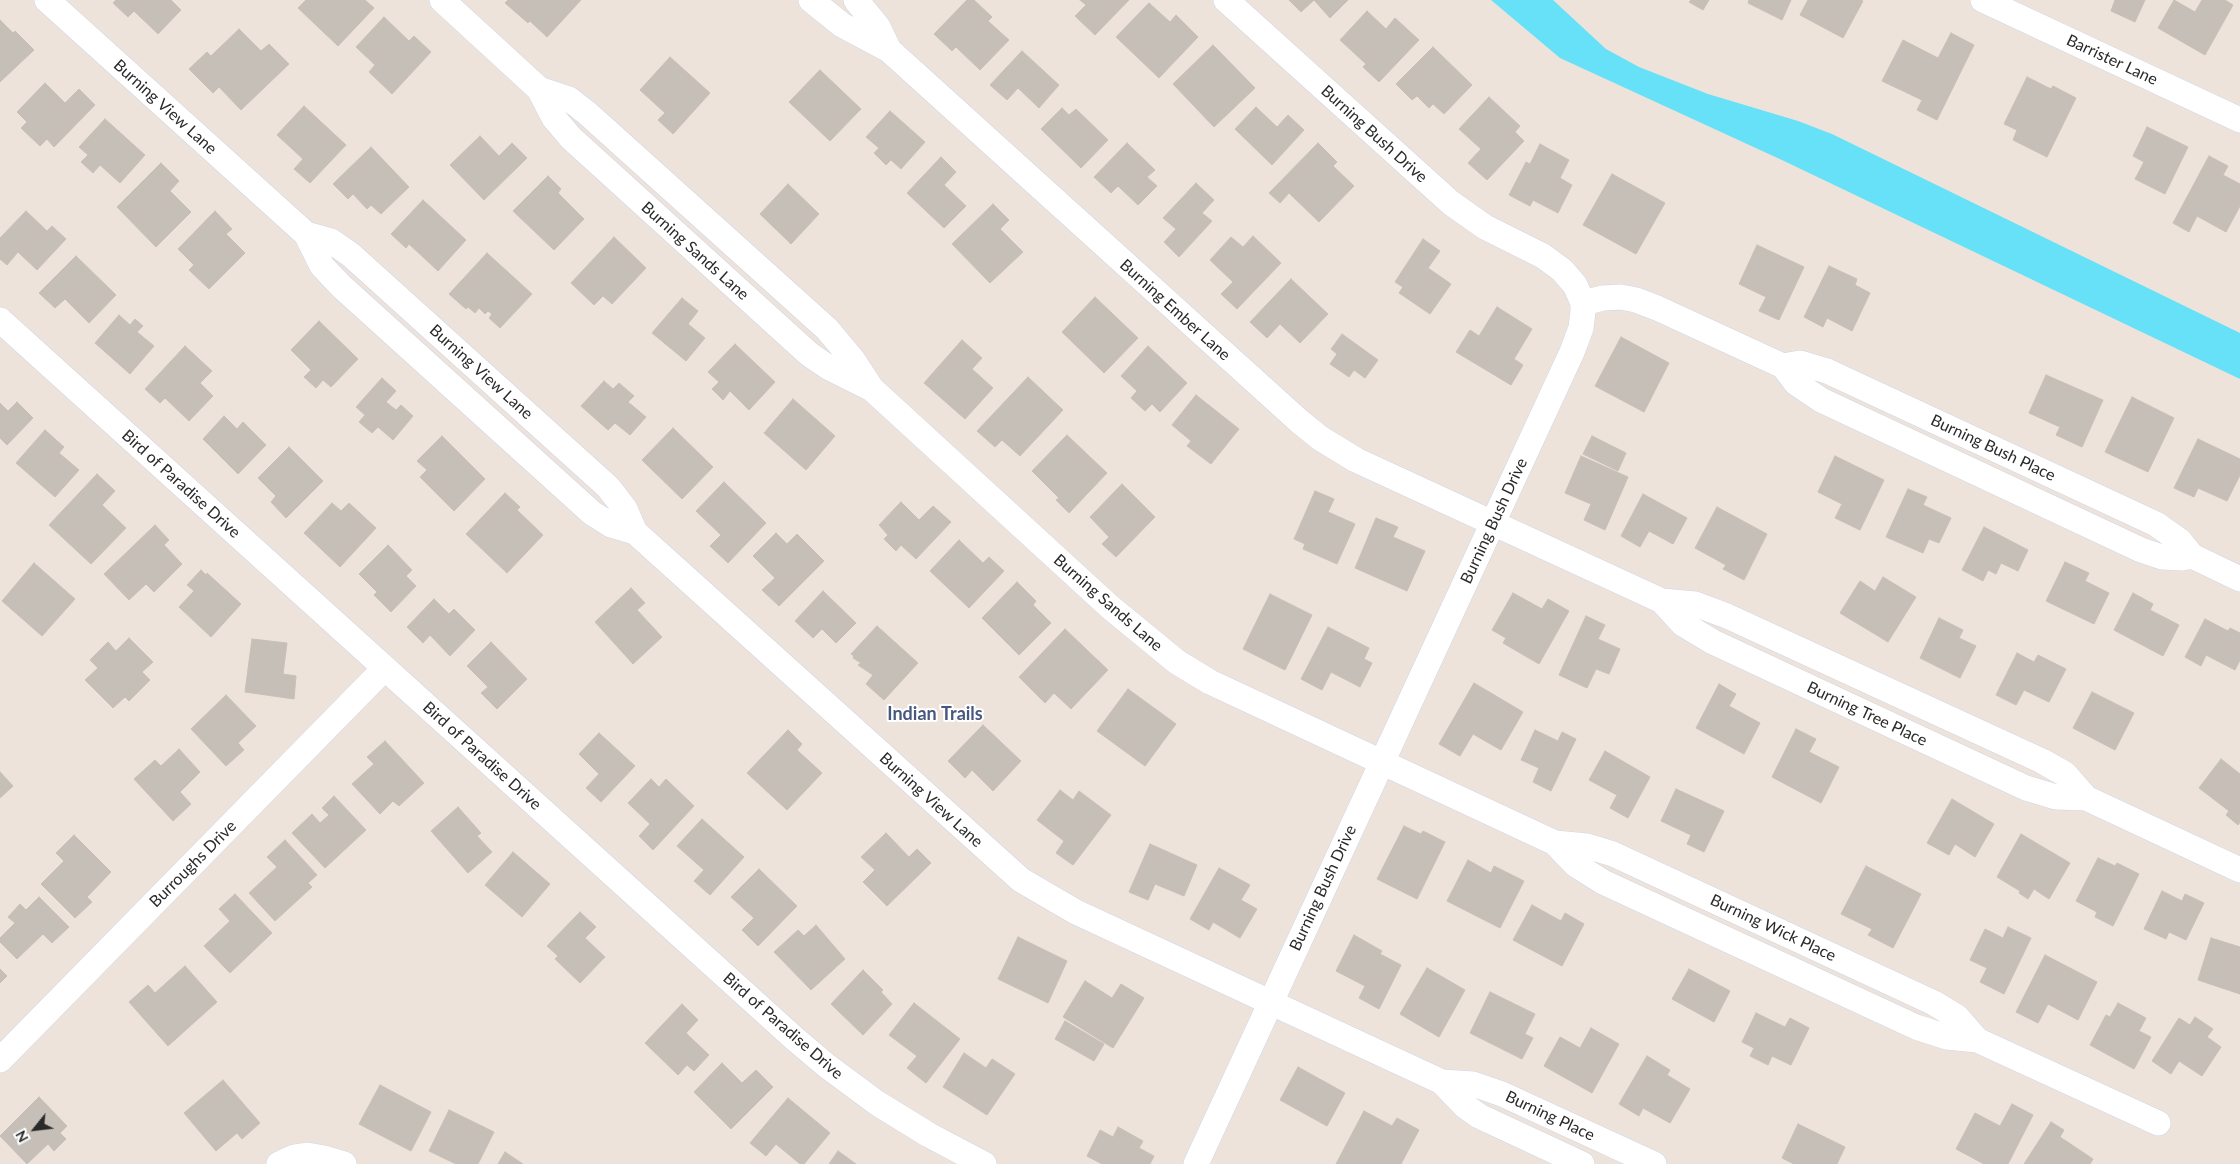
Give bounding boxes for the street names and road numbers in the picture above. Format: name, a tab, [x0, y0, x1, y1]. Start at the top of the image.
street label: Barrister Lane	[2063, 31, 2161, 89]
street label: Burning View Lane	[109, 56, 221, 158]
street label: Burning Bush Drive	[1317, 81, 1431, 187]
street label: Burning Sands Lane	[637, 198, 753, 304]
street label: Burning Ember Lane	[1116, 255, 1234, 365]
street label: Burning View Lane	[425, 321, 537, 423]
street label: Burning Bush Place	[1928, 411, 2058, 485]
street label: Bird of Paradise Drive	[118, 426, 244, 542]
street label: Burning Bush Drive	[1457, 455, 1531, 587]
street label: Burning Sands Lane	[1050, 550, 1166, 656]
street label: Burning Tree Place	[1804, 678, 1930, 750]
street label: Bird of Paradise Drive	[419, 698, 545, 814]
street label: Burning View Lane	[875, 749, 987, 851]
street label: Burroughs Drive	[146, 817, 240, 911]
street label: Burning Bush Drive	[1286, 822, 1360, 954]
street label: Burning Wick Place	[1707, 890, 1839, 966]
street label: Bird of Paradise Drive	[719, 969, 847, 1083]
street label: Burning Place	[1502, 1087, 1598, 1145]

